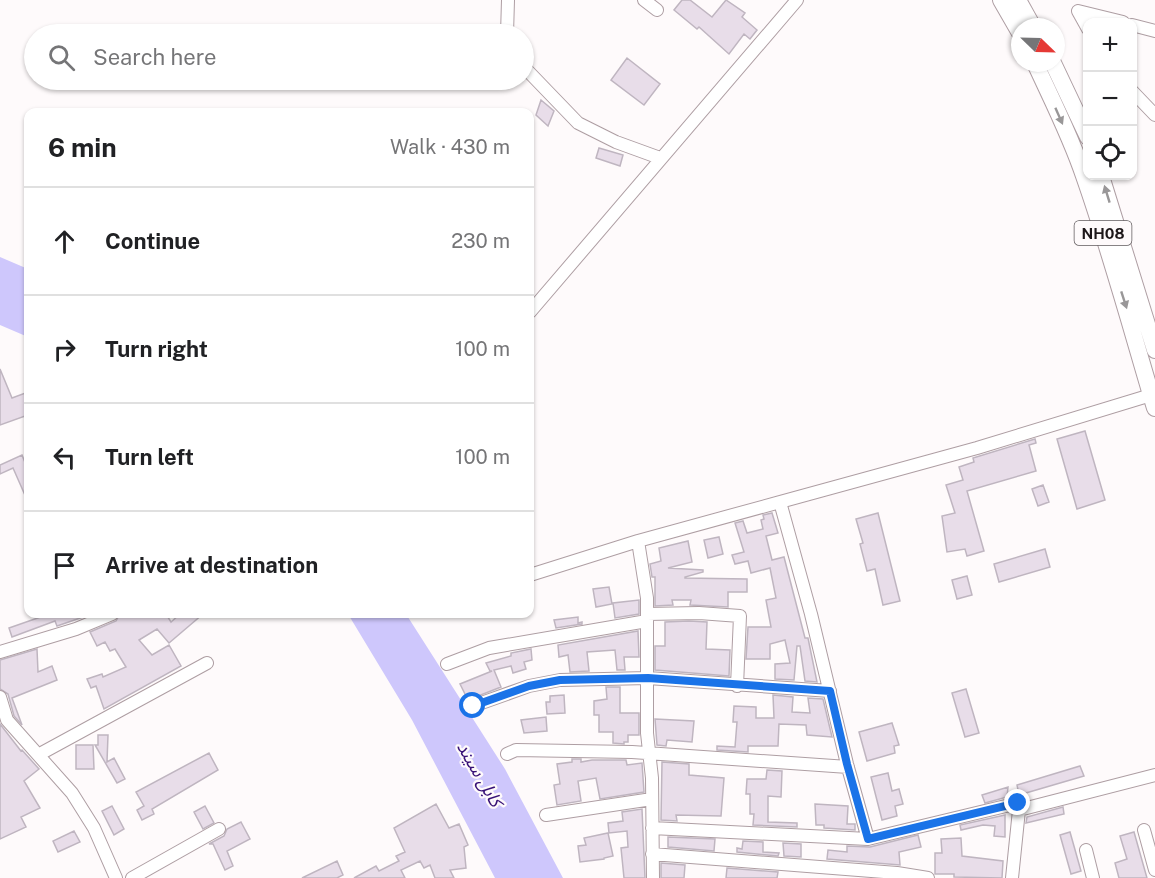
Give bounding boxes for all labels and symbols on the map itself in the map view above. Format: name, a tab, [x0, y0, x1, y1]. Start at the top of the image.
north arrow	[1011, 18, 1065, 72]
one-way arrow	[1055, 107, 1064, 124]
one-way arrow	[1102, 185, 1111, 203]
road number: NH08	[1074, 221, 1132, 245]
one-way arrow	[1120, 291, 1129, 309]
route start	[459, 692, 485, 718]
water label: کابل سيند	[452, 738, 509, 814]
route end	[1004, 789, 1030, 815]

